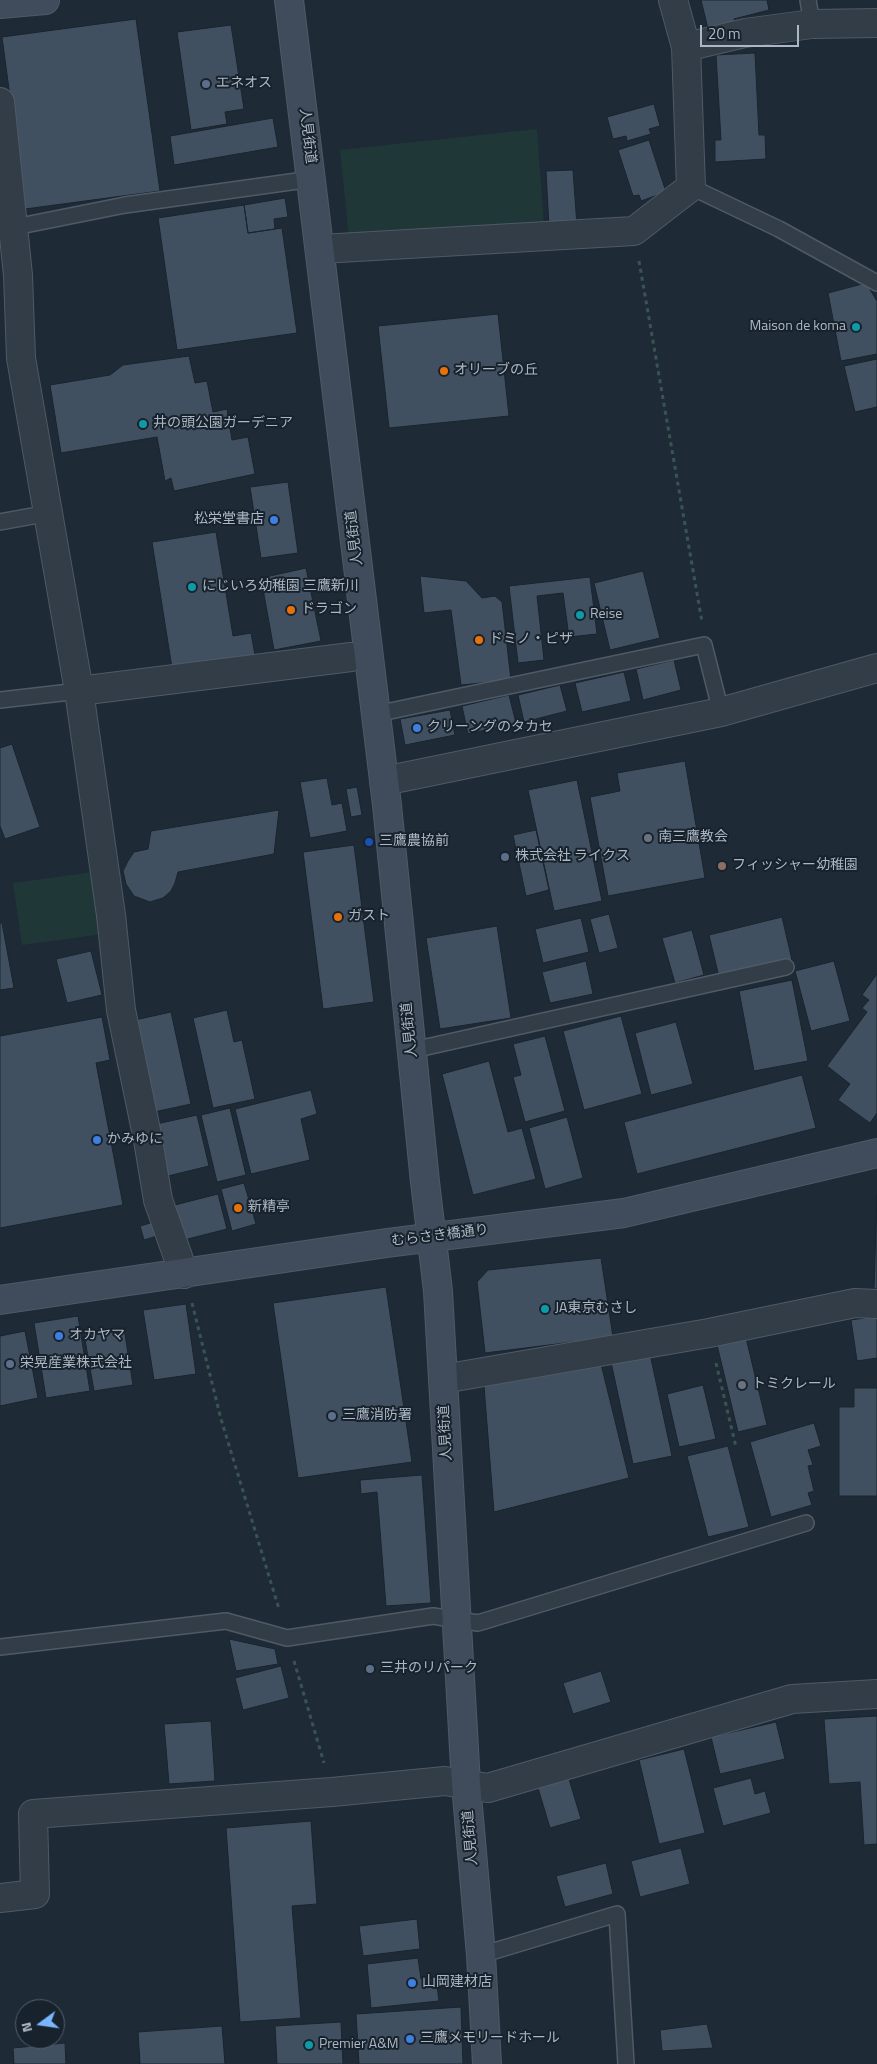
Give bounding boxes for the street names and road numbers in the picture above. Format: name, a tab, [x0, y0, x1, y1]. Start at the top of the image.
street label: 人見街道	[295, 107, 319, 165]
street label: 人見街道	[343, 509, 367, 567]
street label: 人見街道	[399, 1001, 421, 1059]
street label: むらさき橋通り	[390, 1222, 490, 1250]
street label: 人見街道	[436, 1405, 456, 1461]
street label: 人見街道	[460, 1809, 482, 1867]

